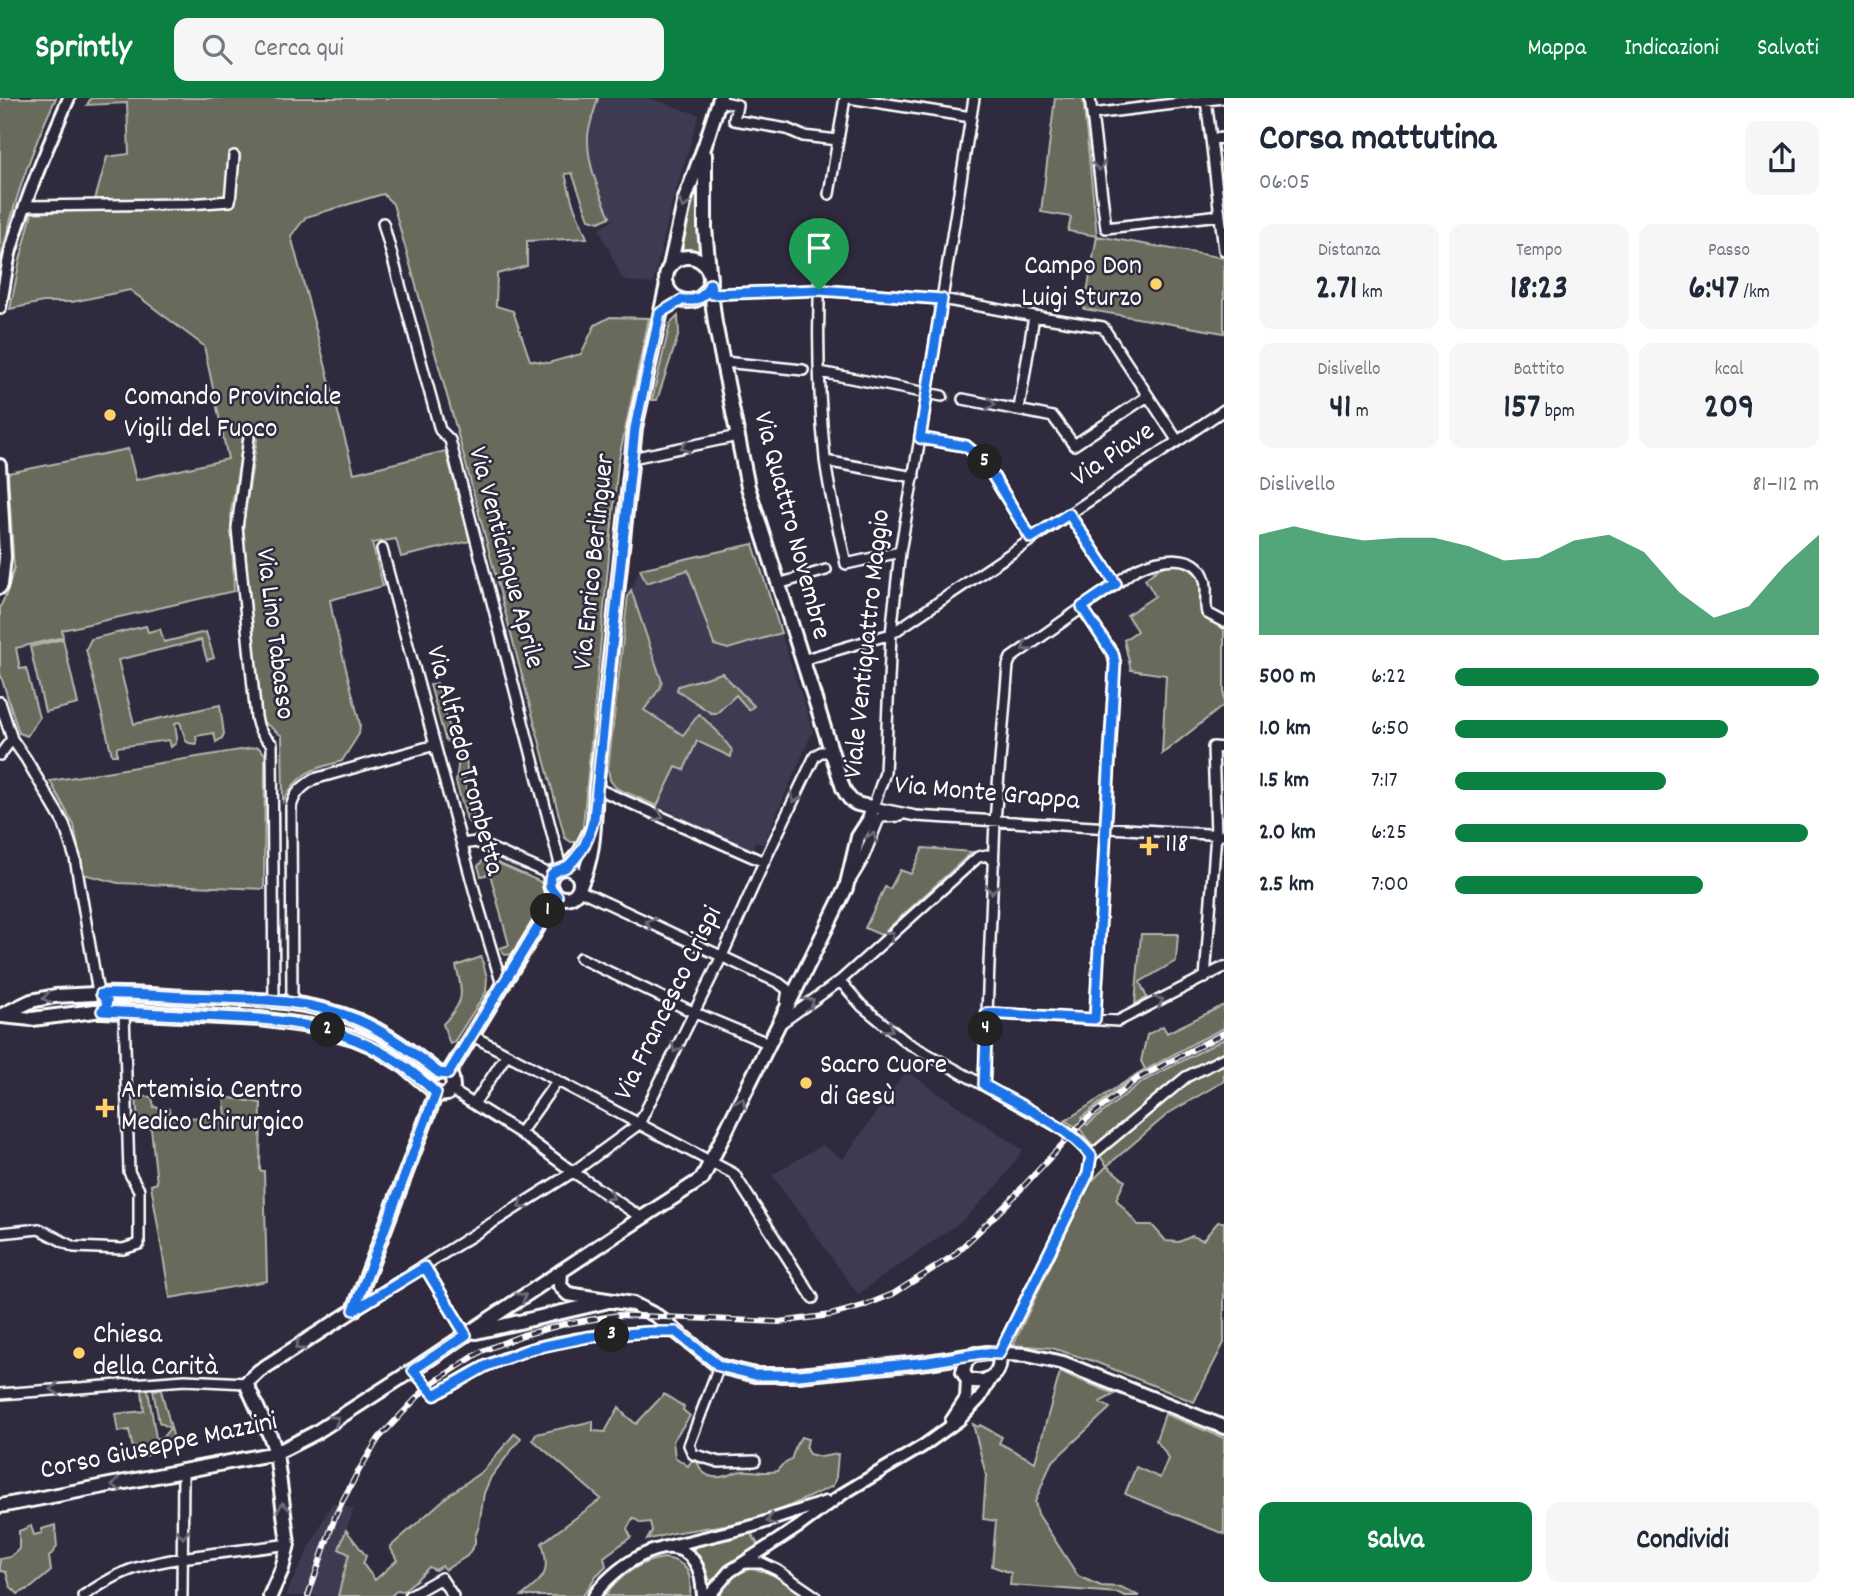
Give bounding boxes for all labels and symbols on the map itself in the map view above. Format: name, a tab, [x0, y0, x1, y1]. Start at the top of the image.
one-way arrow	[1091, 160, 1106, 172]
one-way arrow	[678, 198, 692, 210]
pin	[789, 218, 849, 290]
place label: Campo Don Luigi Sturzo	[1021, 248, 1142, 320]
marker: Campo Don Luigi Sturzo	[1148, 276, 1164, 292]
place label: Comando Provinciale Vigili del Fuoco	[124, 379, 341, 451]
one-way arrow	[985, 396, 997, 411]
marker: Comando Provinciale Vigili del Fuoco	[102, 407, 118, 423]
street label: Via Quattro Novembre	[740, 408, 840, 644]
street label: Via Piave	[1064, 413, 1164, 499]
one-way arrow	[679, 439, 691, 454]
street label: Via Venticinque Aprile	[455, 443, 553, 673]
pin: 5	[968, 444, 1002, 480]
street label: Via Enrico Berlinguer	[565, 451, 627, 672]
street label: Viale Ventiquattro Maggio	[835, 507, 903, 781]
street label: Via Lino Tabasso	[243, 546, 303, 722]
one-way arrow	[1021, 639, 1034, 652]
street label: Via Alfredo Trombetta	[413, 642, 513, 881]
street label: Via Monte Grappa	[893, 767, 1082, 823]
one-way arrow	[789, 791, 803, 803]
one-way arrow	[651, 808, 664, 822]
place label: 118	[1165, 826, 1189, 866]
one-way arrow	[863, 832, 877, 844]
marker: 118	[1139, 836, 1159, 856]
one-way arrow	[985, 884, 1000, 895]
pin: 1	[530, 894, 566, 928]
street label: Via Francesco Crispi	[606, 900, 734, 1108]
one-way arrow	[645, 917, 658, 931]
one-way arrow	[882, 931, 895, 943]
one-way arrow	[41, 990, 53, 1005]
one-way arrow	[1152, 995, 1164, 1009]
one-way arrow	[802, 998, 815, 1011]
pin: 2	[310, 1012, 346, 1048]
pin: 4	[968, 1012, 1004, 1046]
one-way arrow	[881, 1019, 893, 1032]
one-way arrow	[670, 1041, 684, 1053]
place label: Sacro Cuore di Gesù	[820, 1047, 947, 1119]
place label: Artemisia Centro Medico Chirurgico	[121, 1072, 304, 1144]
marker: Sacro Cuore di Gesù	[798, 1075, 814, 1091]
one-way arrow	[733, 1097, 747, 1109]
marker: Artemisia Centro Medico Chirurgico	[95, 1098, 115, 1118]
one-way arrow	[602, 1188, 615, 1201]
one-way arrow	[516, 1196, 529, 1209]
one-way arrow	[514, 1293, 527, 1305]
place label: Chiesa della Carità	[93, 1317, 218, 1389]
pin: 3	[594, 1318, 630, 1352]
one-way arrow	[294, 1337, 307, 1350]
marker: Chiesa della Carità	[71, 1345, 87, 1361]
one-way arrow	[50, 1381, 61, 1396]
street label: Corso Giuseppe Mazzini	[37, 1403, 281, 1493]
one-way arrow	[327, 1416, 340, 1429]
one-way arrow	[110, 1476, 122, 1491]
one-way arrow	[275, 1501, 290, 1513]
one-way arrow	[765, 1512, 777, 1527]
one-way arrow	[175, 1529, 191, 1540]

